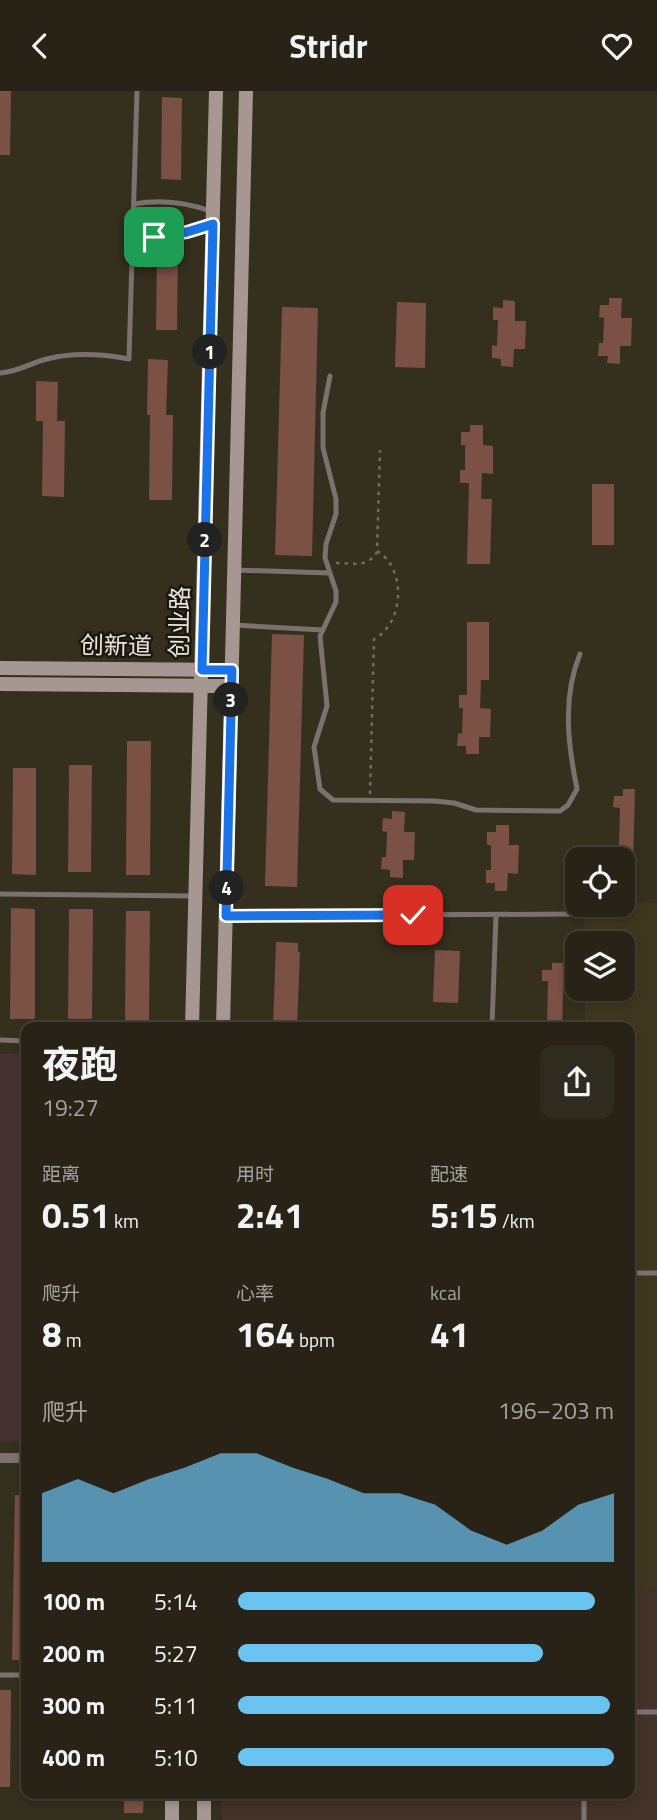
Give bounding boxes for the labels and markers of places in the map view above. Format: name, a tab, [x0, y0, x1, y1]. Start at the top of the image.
pin	[124, 207, 184, 267]
pin: 1	[192, 335, 228, 369]
pin: 2	[188, 523, 222, 557]
pin: 3	[214, 683, 248, 717]
pin: 4	[210, 871, 244, 905]
pin	[383, 885, 443, 945]

